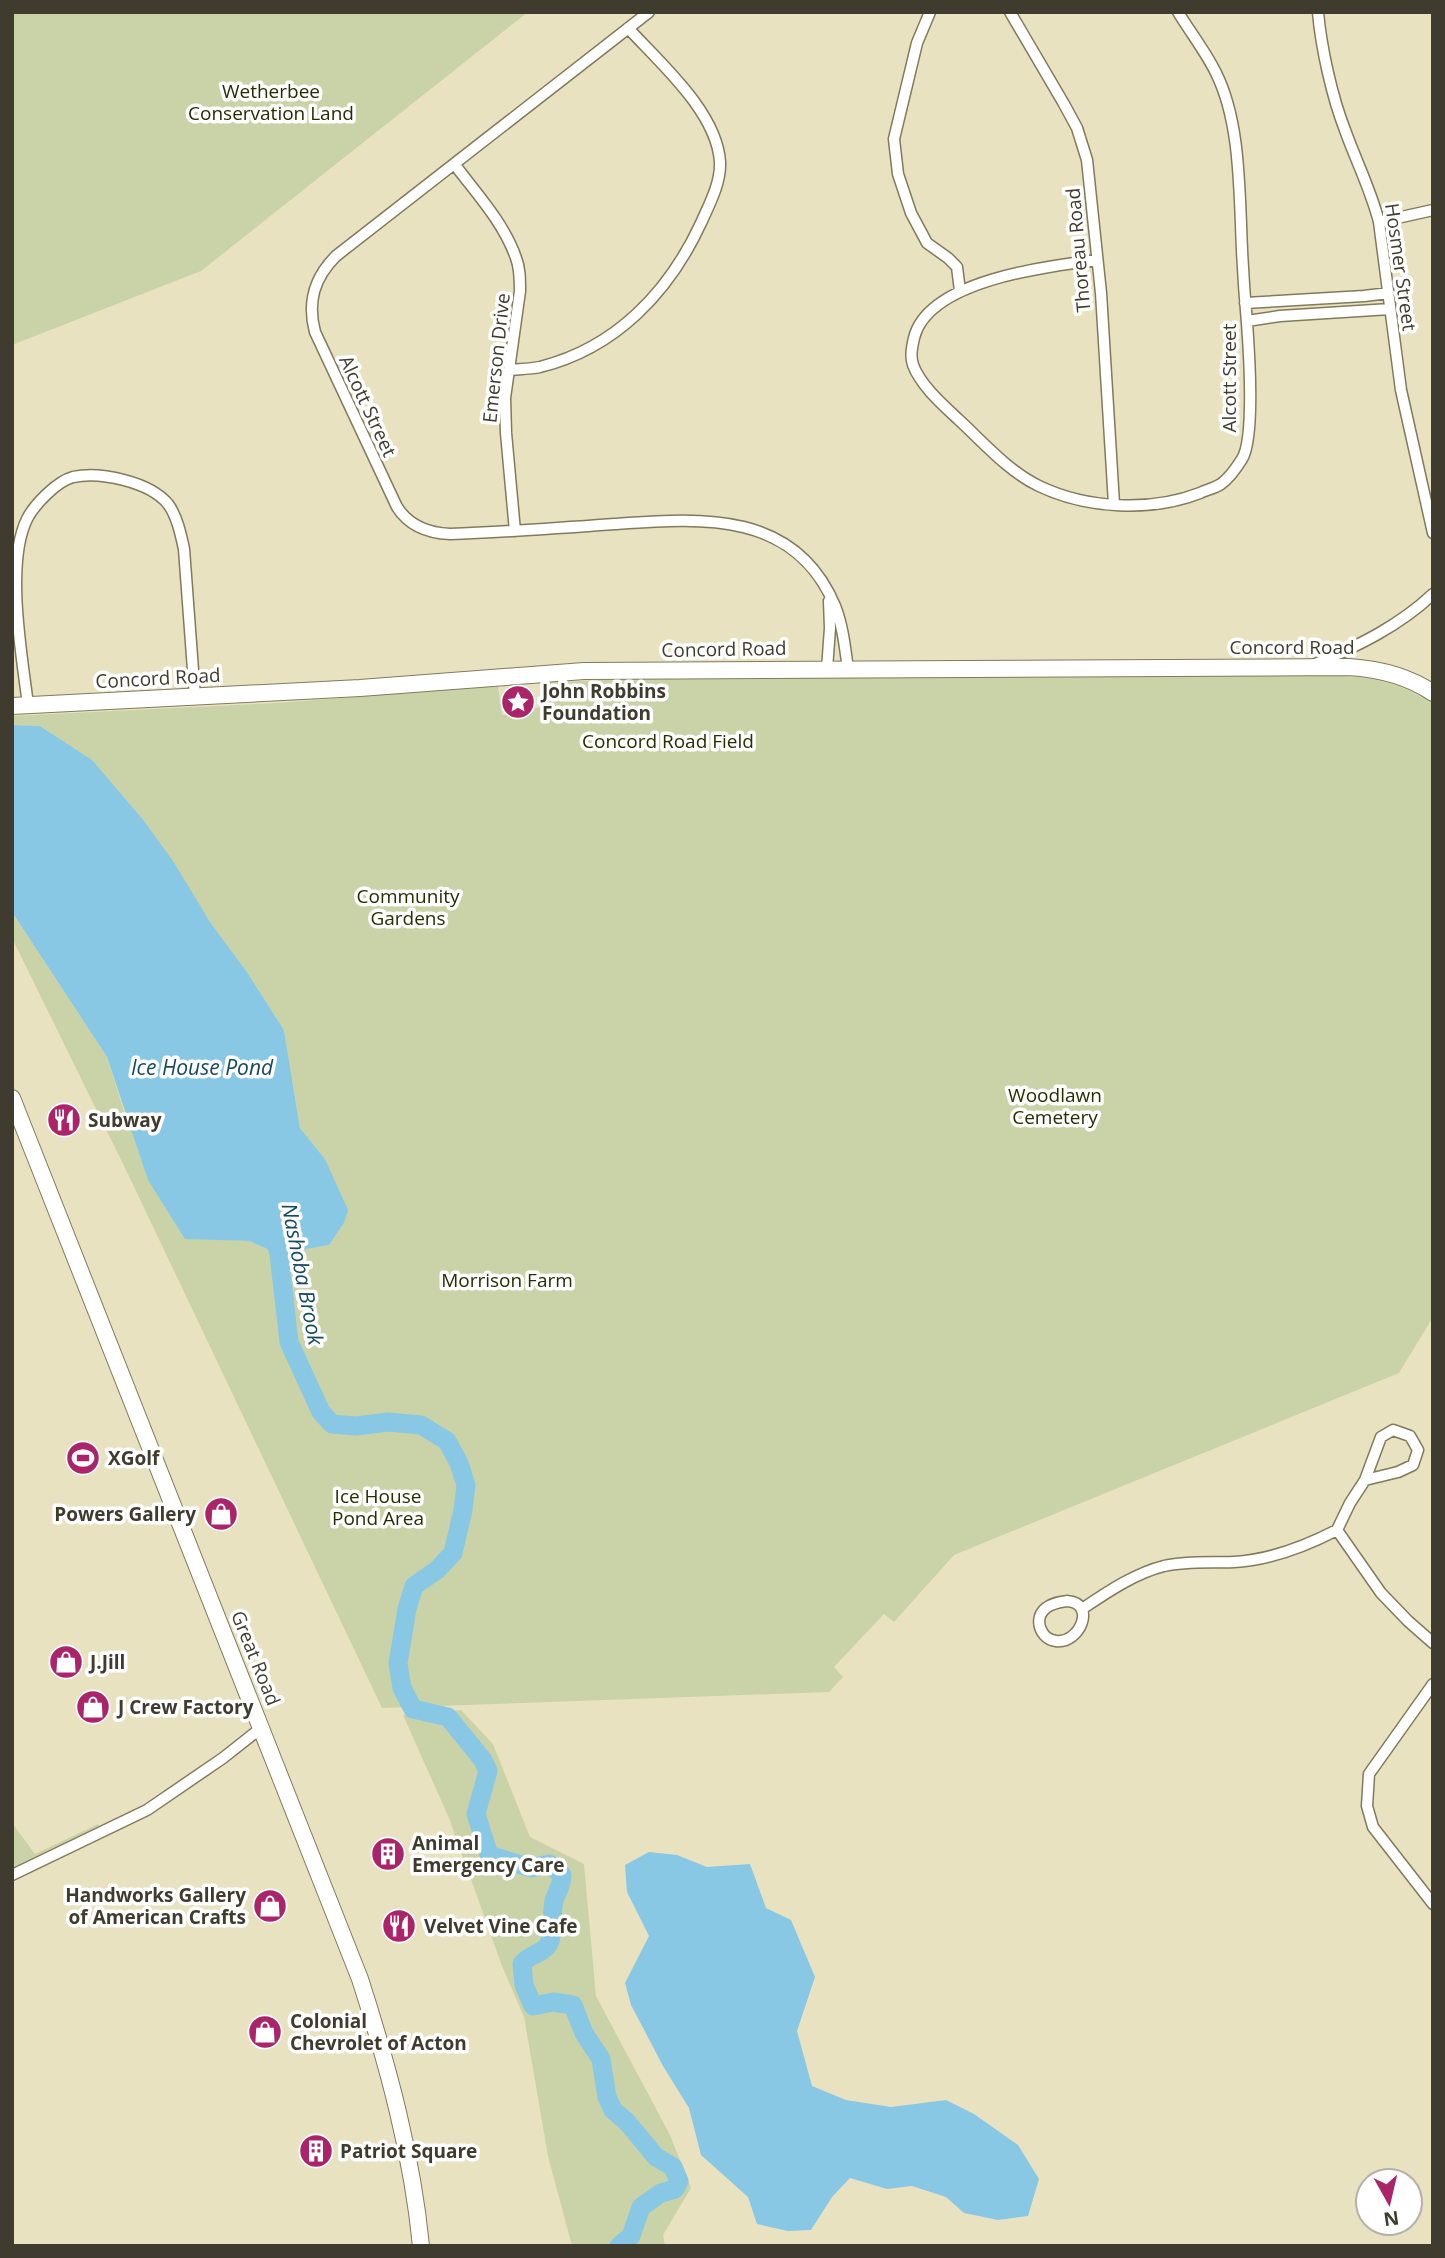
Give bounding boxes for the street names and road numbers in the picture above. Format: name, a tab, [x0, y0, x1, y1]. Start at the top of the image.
street label: Thoreau Road	[1060, 187, 1096, 313]
street label: Hosmer Street	[1379, 202, 1423, 333]
street label: Emerson Drive	[476, 292, 516, 424]
street label: Alcott Street	[1216, 323, 1242, 432]
street label: Alcott Street	[333, 351, 403, 461]
street label: Concord Road	[1229, 634, 1355, 660]
street label: Concord Road	[661, 635, 787, 663]
street label: Concord Road	[95, 662, 221, 694]
street label: Great Road	[225, 1607, 287, 1709]

